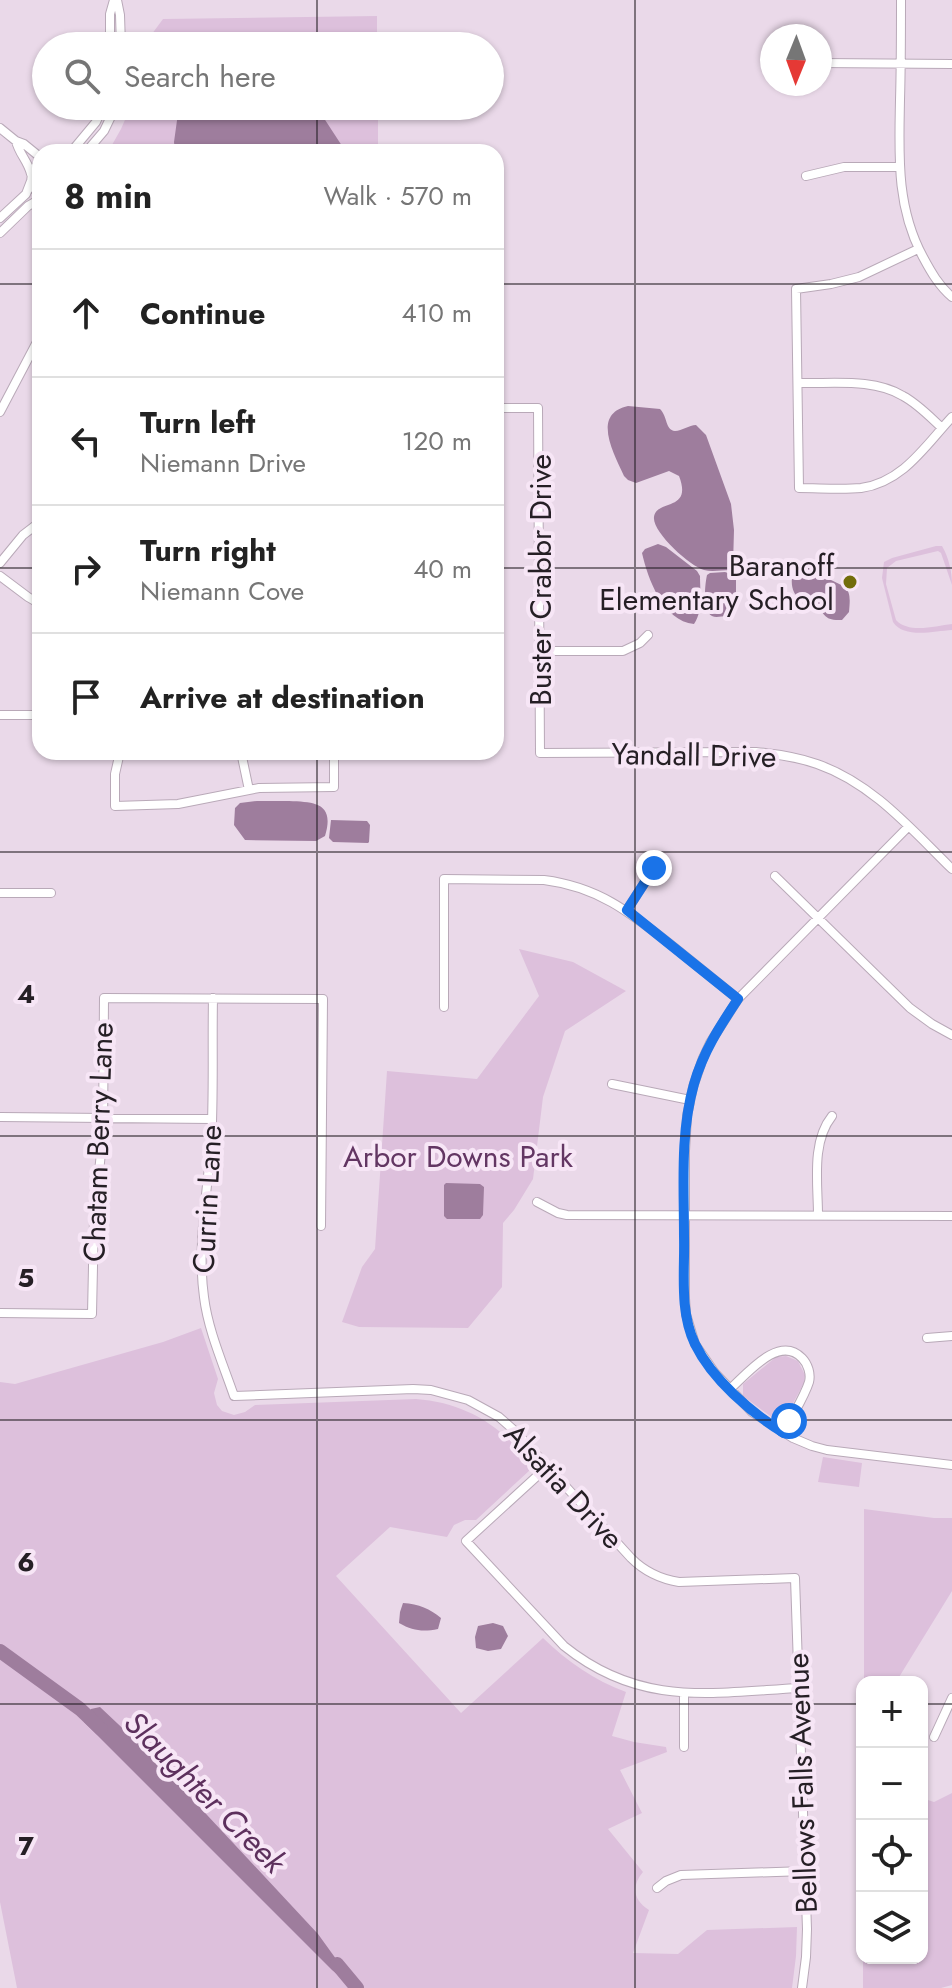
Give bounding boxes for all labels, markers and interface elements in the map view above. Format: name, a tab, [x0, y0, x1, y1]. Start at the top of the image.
north arrow	[760, 24, 832, 96]
search box	[32, 32, 504, 120]
icon: search	[60, 54, 104, 98]
text: Search here	[124, 55, 276, 98]
text: 8 min	[64, 172, 152, 221]
text: Walk · 570 m	[324, 177, 472, 215]
icon: ahead	[64, 291, 108, 335]
text: Continue	[140, 292, 266, 335]
text: 410 m	[401, 294, 472, 332]
text: Turn left	[140, 401, 255, 444]
icon: left	[64, 419, 108, 463]
text: 120 m	[402, 422, 472, 460]
text: Niemann Drive	[140, 444, 306, 482]
street label: Buster Crabbr Drive	[519, 454, 562, 706]
text: Turn right	[140, 529, 276, 572]
place label: Baranoff Elementary School	[599, 544, 835, 621]
icon: right	[64, 547, 108, 591]
text: 40 m	[413, 550, 472, 588]
text: Niemann Cove	[140, 572, 304, 610]
marker: Baranoff Elementary School	[841, 573, 859, 591]
icon: arrive	[64, 675, 108, 719]
text: Arrive at destination	[140, 676, 425, 719]
street label: Yandall Drive	[611, 732, 777, 778]
route end	[636, 850, 672, 886]
text: 4	[17, 975, 35, 1013]
street label: Chatam Berry Lane	[72, 1021, 124, 1263]
street label: Currin Lane	[182, 1124, 232, 1274]
park label: Arbor Downs Park	[343, 1135, 574, 1178]
text: 5	[18, 1259, 34, 1297]
route start	[771, 1403, 807, 1439]
street label: Alsatia Drive	[494, 1413, 634, 1559]
text: 6	[17, 1543, 35, 1581]
street label: Bellows Falls Avenue	[776, 1652, 828, 1914]
map controls	[856, 1676, 928, 1964]
button: +	[856, 1676, 928, 1748]
water label: Slaughter Creek	[113, 1700, 298, 1885]
button: −	[856, 1748, 928, 1820]
button: locate	[856, 1820, 928, 1892]
text: 7	[18, 1827, 34, 1865]
button: layers	[856, 1892, 928, 1964]

